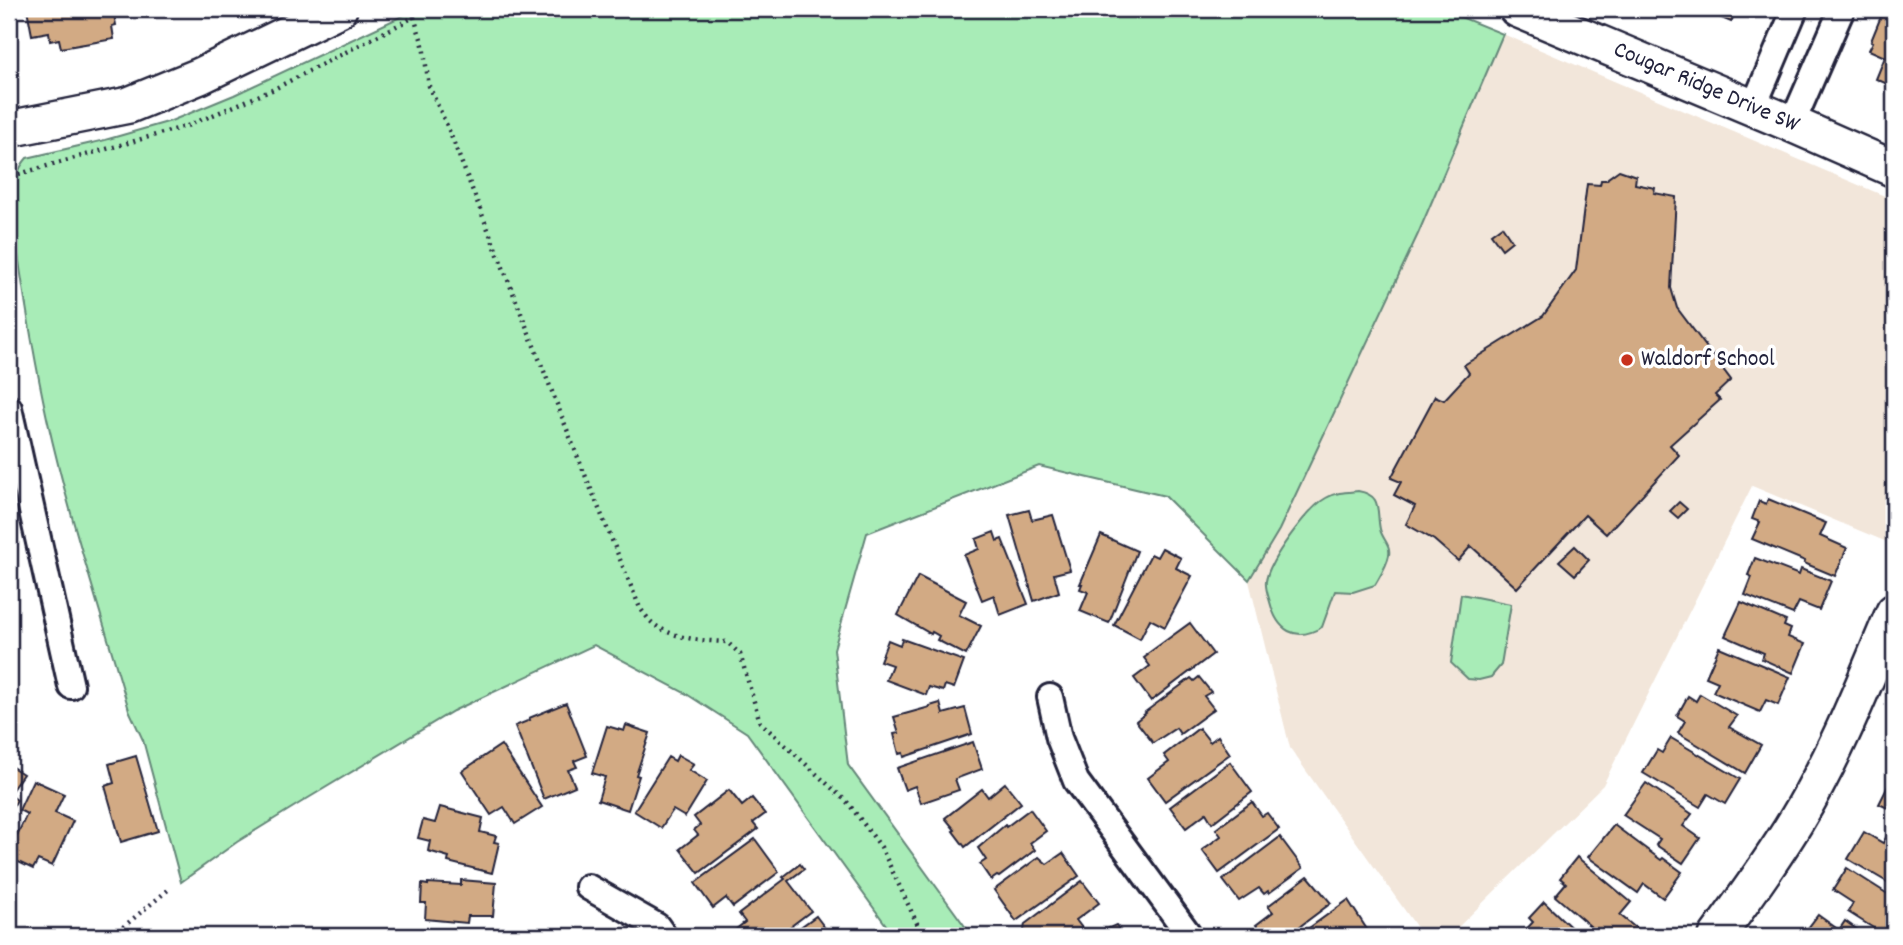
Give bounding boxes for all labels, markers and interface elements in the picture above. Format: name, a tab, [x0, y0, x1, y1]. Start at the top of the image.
street label: Cougar Ridge Drive SW	[1608, 33, 1804, 143]
place label: Waldorf School	[1641, 343, 1775, 377]
marker: Waldorf School	[1619, 352, 1635, 368]

